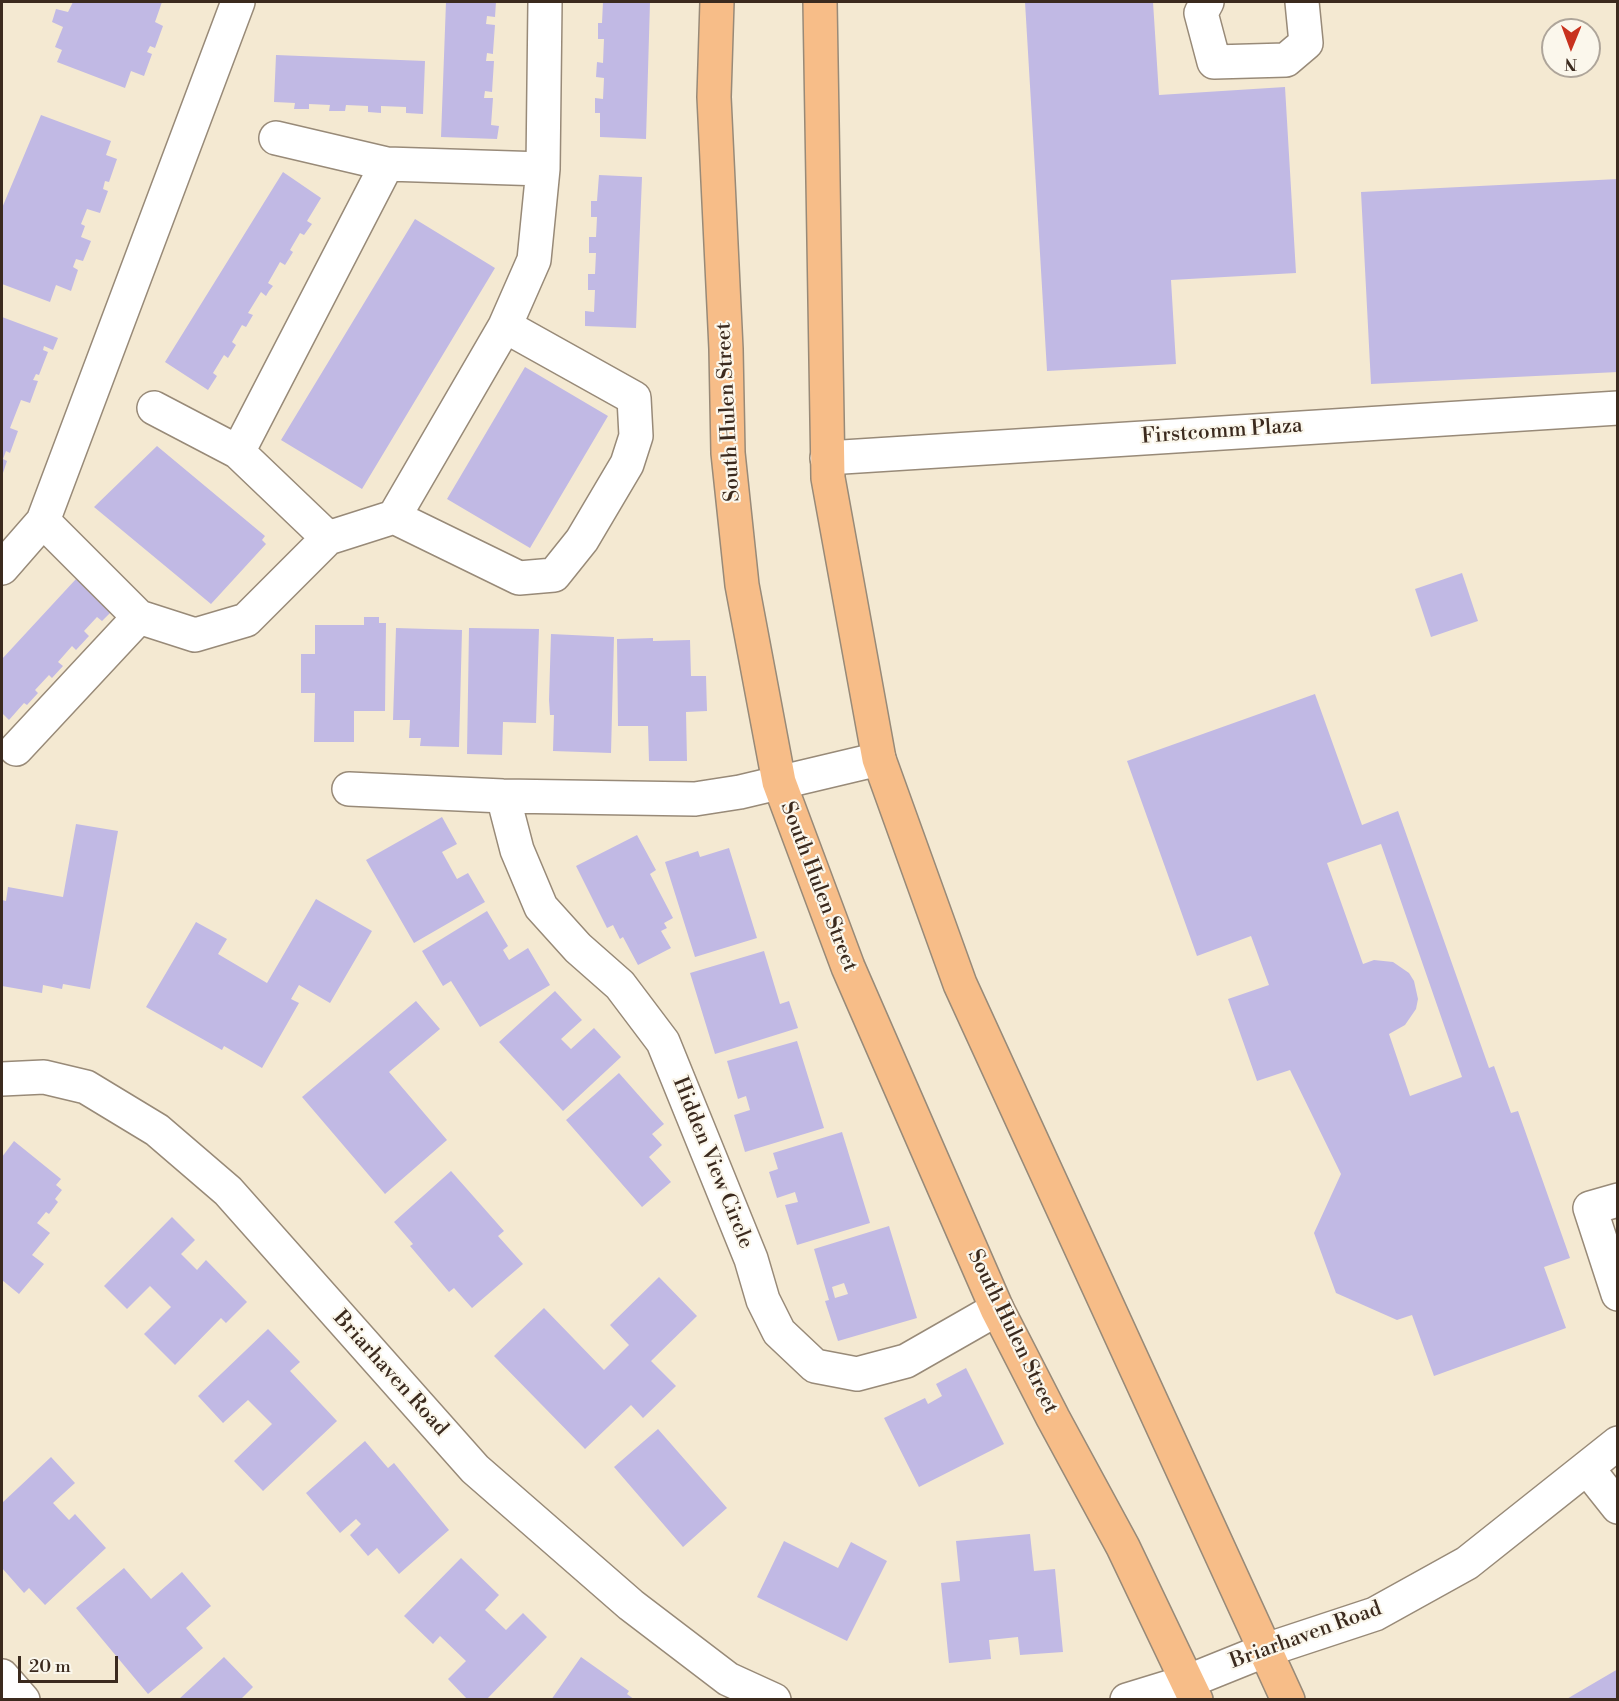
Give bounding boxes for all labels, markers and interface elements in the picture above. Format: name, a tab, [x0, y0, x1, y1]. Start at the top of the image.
north arrow	[1541, 18, 1601, 78]
text: N	[1564, 54, 1577, 74]
street label: South Hulen Street	[712, 322, 746, 502]
street label: Firstcomm Plaza	[1141, 414, 1303, 450]
street label: South Hulen Street	[774, 799, 862, 975]
street label: Hidden View Circle	[666, 1074, 758, 1252]
street label: South Hulen Street	[961, 1246, 1063, 1418]
street label: Briarhaven Road	[327, 1306, 453, 1442]
street label: Briarhaven Road	[1227, 1597, 1385, 1675]
scale bar	[21, 1644, 122, 1682]
text: 20 m	[29, 1655, 71, 1678]

